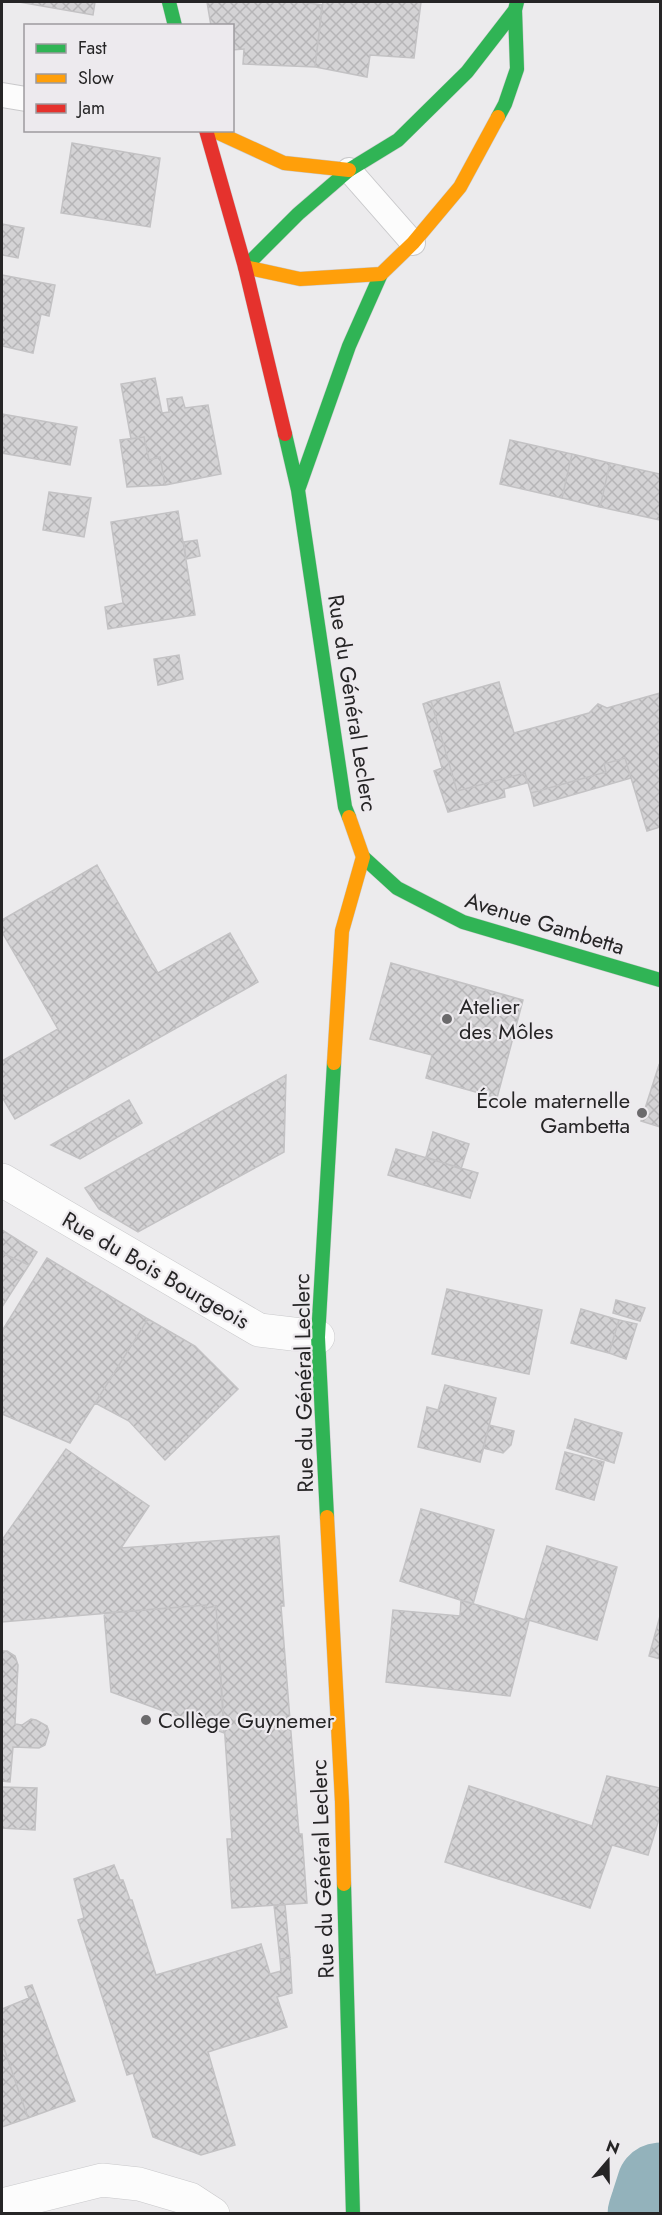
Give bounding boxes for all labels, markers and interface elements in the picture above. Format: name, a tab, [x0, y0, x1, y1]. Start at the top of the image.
legend	[24, 24, 234, 132]
text: Fast	[78, 35, 107, 61]
text: Slow	[78, 65, 115, 91]
text: Jam	[76, 95, 105, 121]
street label: Rue du Général Leclerc	[320, 592, 386, 814]
street label: Avenue Gambetta	[461, 884, 629, 962]
place label: Atelier des Môles	[459, 990, 554, 1047]
marker: Atelier des Môles	[440, 1012, 454, 1026]
place label: École maternelle Gambetta	[476, 1084, 630, 1141]
marker: École maternelle Gambetta	[635, 1106, 649, 1120]
street label: Rue du Bois Bourgeois	[56, 1203, 256, 1337]
street label: Rue du Général Leclerc	[285, 1273, 321, 1493]
place label: Collège Guynemer	[158, 1704, 335, 1736]
marker: Collège Guynemer	[139, 1713, 153, 1727]
street label: Rue du Général Leclerc	[302, 1759, 342, 1979]
north arrow	[578, 2131, 638, 2191]
text: N	[603, 2134, 623, 2160]

